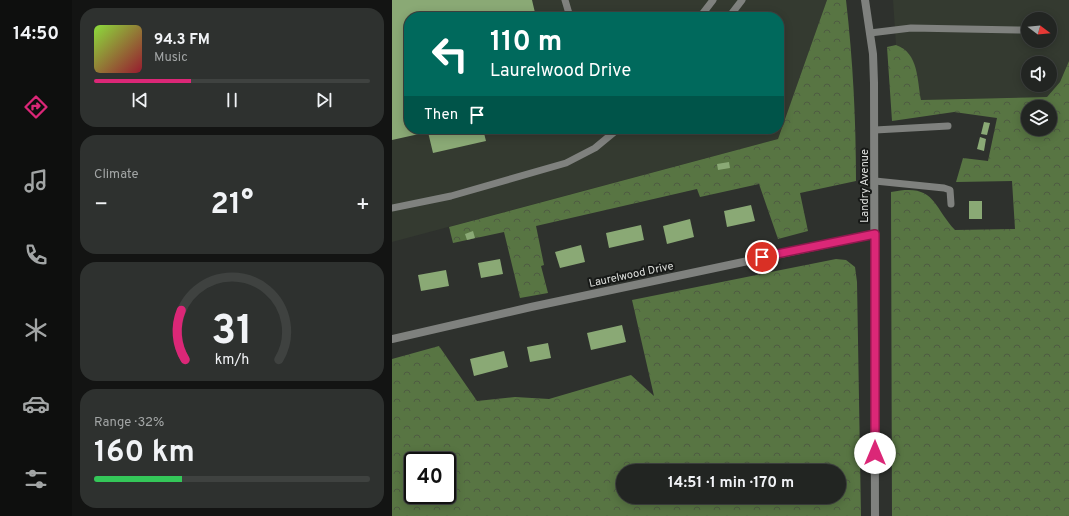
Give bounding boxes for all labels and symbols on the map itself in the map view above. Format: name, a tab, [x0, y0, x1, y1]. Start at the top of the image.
north arrow	[1021, 12, 1057, 48]
street label: Landry Avenue	[858, 149, 872, 223]
pin	[745, 240, 779, 274]
street label: Laurelwood Drive	[588, 259, 675, 291]
position arrow	[854, 432, 896, 474]
speed limit sign: 40	[404, 452, 456, 504]

